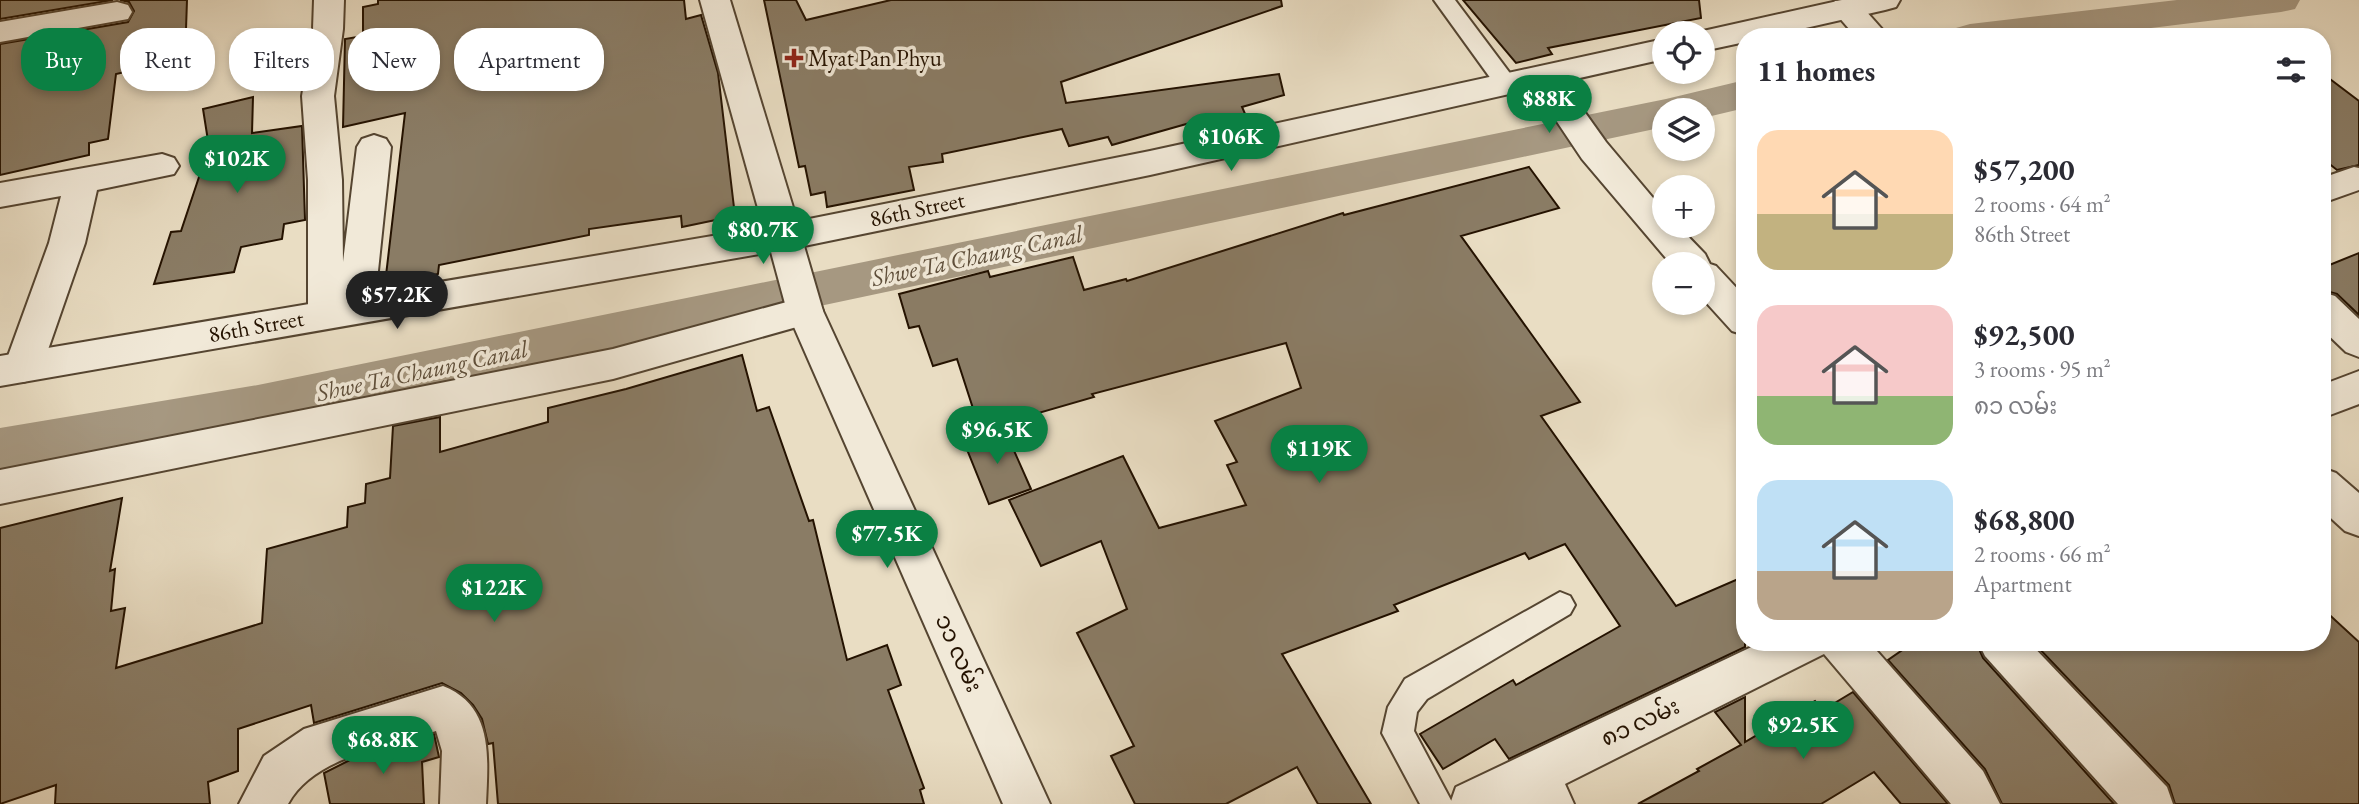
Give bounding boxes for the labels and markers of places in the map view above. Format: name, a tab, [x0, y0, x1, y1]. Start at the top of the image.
place label: Myat Pan Phyu	[808, 43, 942, 73]
marker: Myat Pan Phyu	[786, 50, 802, 66]
pin: $88K	[1508, 76, 1590, 135]
pin: $106K	[1182, 114, 1280, 173]
pin: $102K	[188, 136, 286, 195]
pin: $80.7K	[706, 206, 820, 266]
pin: $57.2K	[340, 272, 454, 331]
pin: $96.5K	[940, 406, 1054, 466]
pin: $119K	[1270, 426, 1368, 485]
pin: $77.5K	[830, 510, 944, 570]
pin: $122K	[445, 564, 543, 624]
pin: $92.5K	[1746, 702, 1860, 761]
pin: $68.8K	[326, 716, 440, 776]

